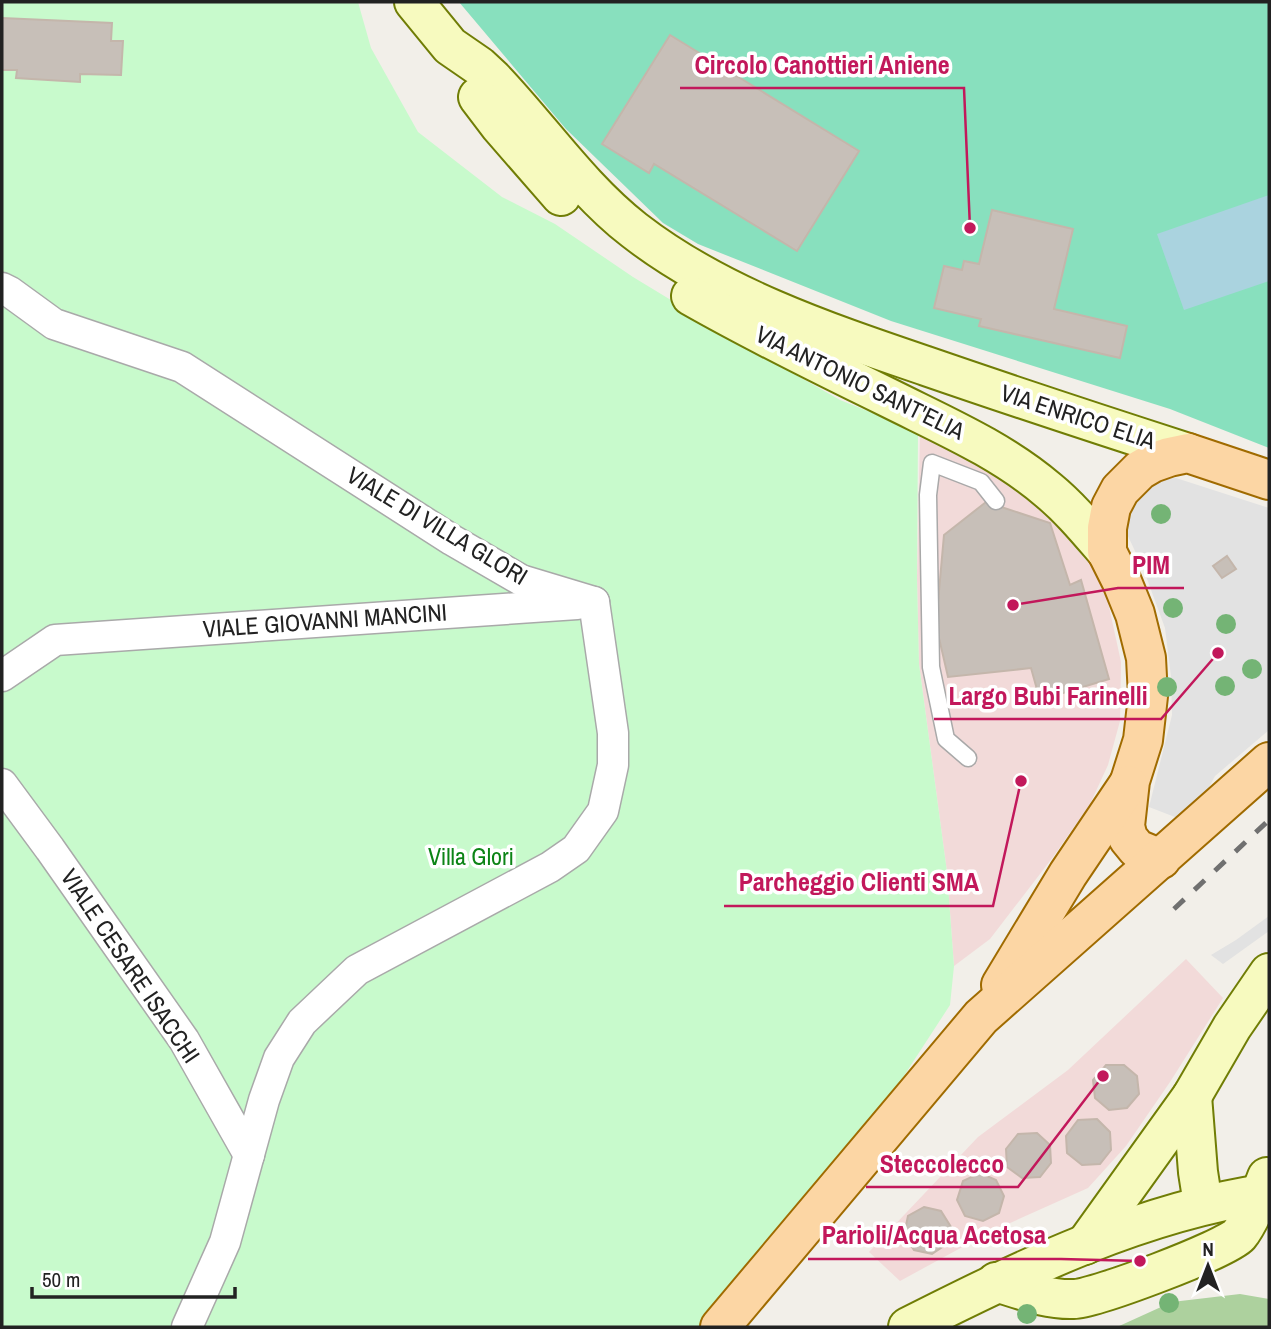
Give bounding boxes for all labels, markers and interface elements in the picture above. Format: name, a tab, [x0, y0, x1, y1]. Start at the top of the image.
callout: Circolo Canottieri Aniene	[680, 41, 964, 88]
text: Circolo Canottieri Aniene	[694, 47, 950, 82]
street label: VIA ANTONIO SANT'ELIA	[751, 318, 971, 447]
street label: VIA ENRICO ELIA	[997, 376, 1161, 456]
street label: VIALE DI VILLA GLORI	[341, 458, 534, 592]
callout: PIM	[1118, 541, 1184, 588]
text: PIM	[1132, 547, 1170, 582]
street label: VIALE GIOVANNI MANCINI	[202, 596, 448, 644]
callout: Largo Bubi Farinelli	[934, 672, 1161, 719]
text: Largo Bubi Farinelli	[948, 678, 1148, 713]
park label: Villa Glori	[428, 840, 514, 872]
callout: Parcheggio Clienti SMA	[724, 859, 993, 906]
street label: VIALE CESARE ISACCHI	[54, 862, 208, 1069]
text: Parcheggio Clienti SMA	[739, 864, 980, 899]
callout: Steccolecco	[866, 1140, 1018, 1187]
text: Steccolecco	[880, 1146, 1004, 1181]
callout: Parioli/Acqua Acetosa	[808, 1212, 1061, 1259]
text: Parioli/Acqua Acetosa	[822, 1217, 1046, 1252]
north arrow	[1173, 1231, 1243, 1301]
text: N	[1202, 1236, 1214, 1262]
scale bar	[32, 1256, 234, 1300]
text: 50 m	[42, 1265, 80, 1294]

